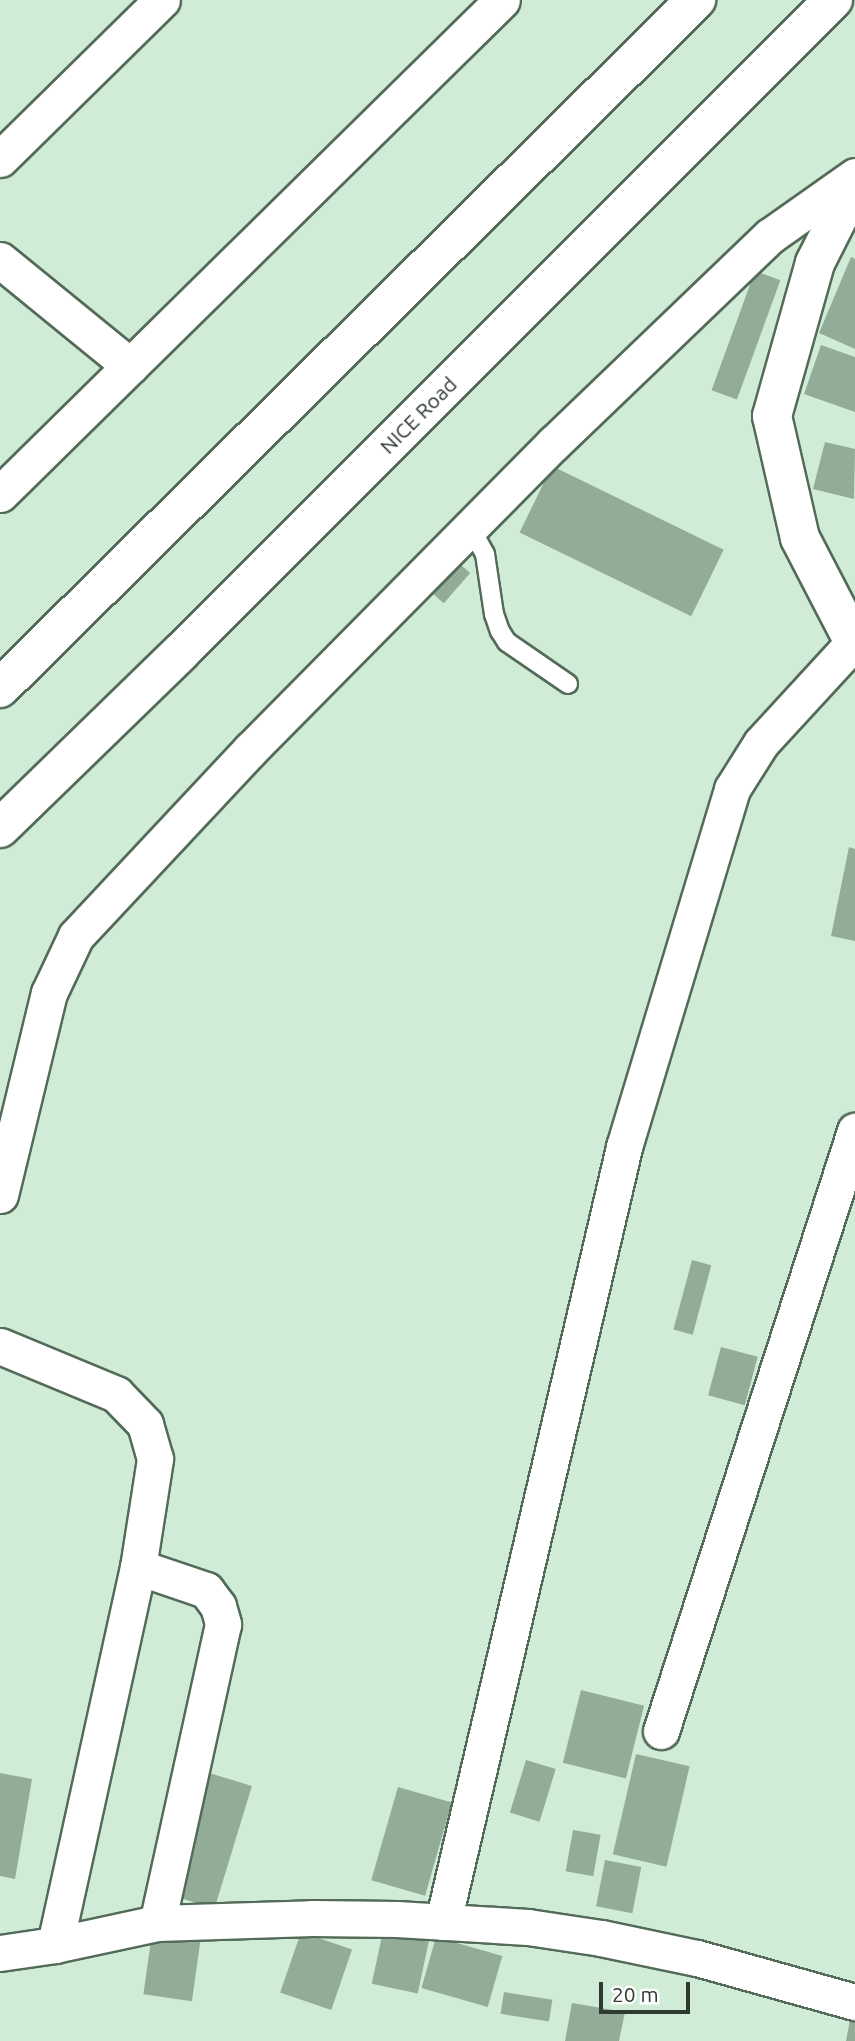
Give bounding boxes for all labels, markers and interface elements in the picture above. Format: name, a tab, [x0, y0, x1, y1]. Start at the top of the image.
street label: NICE Road	[374, 371, 462, 459]
scale bar	[603, 1968, 694, 2012]
text: 20 m	[612, 1982, 659, 2006]

